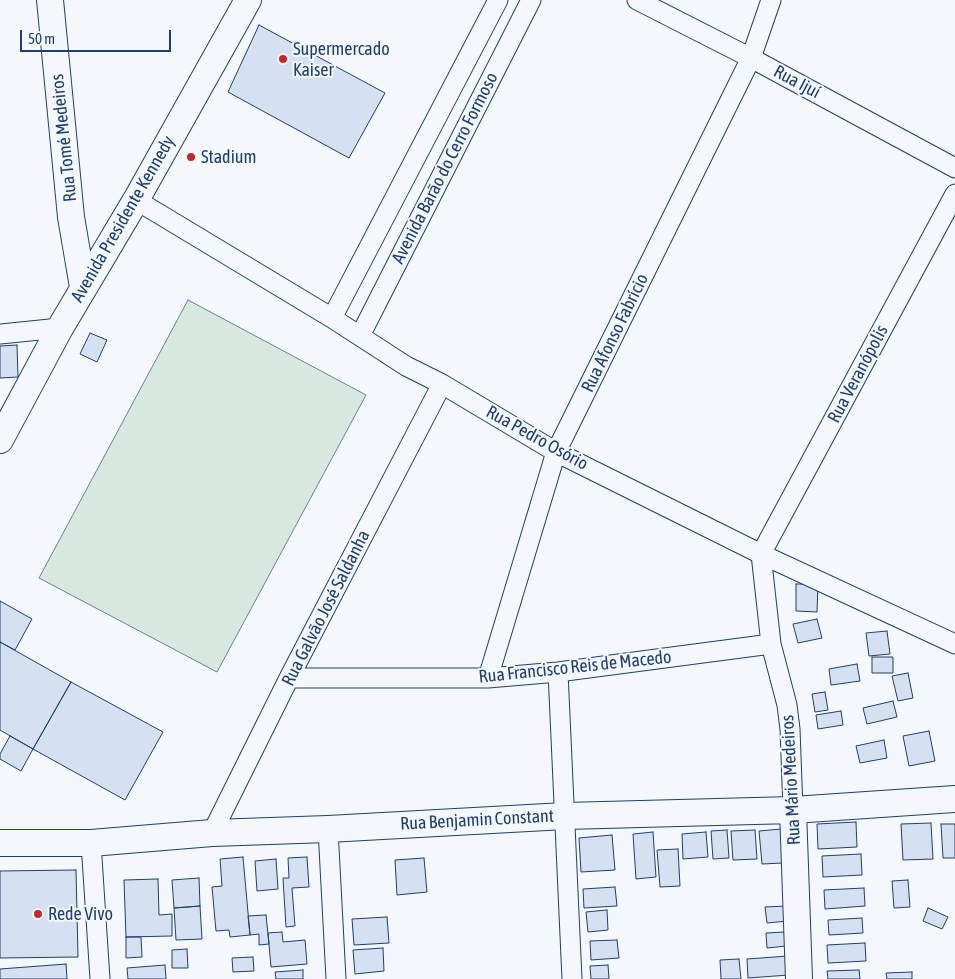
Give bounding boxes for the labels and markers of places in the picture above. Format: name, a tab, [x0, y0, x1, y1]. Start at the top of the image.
place label: Supermercado Kaiser	[293, 38, 390, 80]
marker: Supermercado Kaiser	[277, 53, 289, 65]
place label: Stadium	[201, 146, 256, 168]
marker: Stadium	[185, 151, 197, 163]
place label: Rede Vivo	[48, 903, 113, 925]
marker: Rede Vivo	[32, 908, 44, 920]

